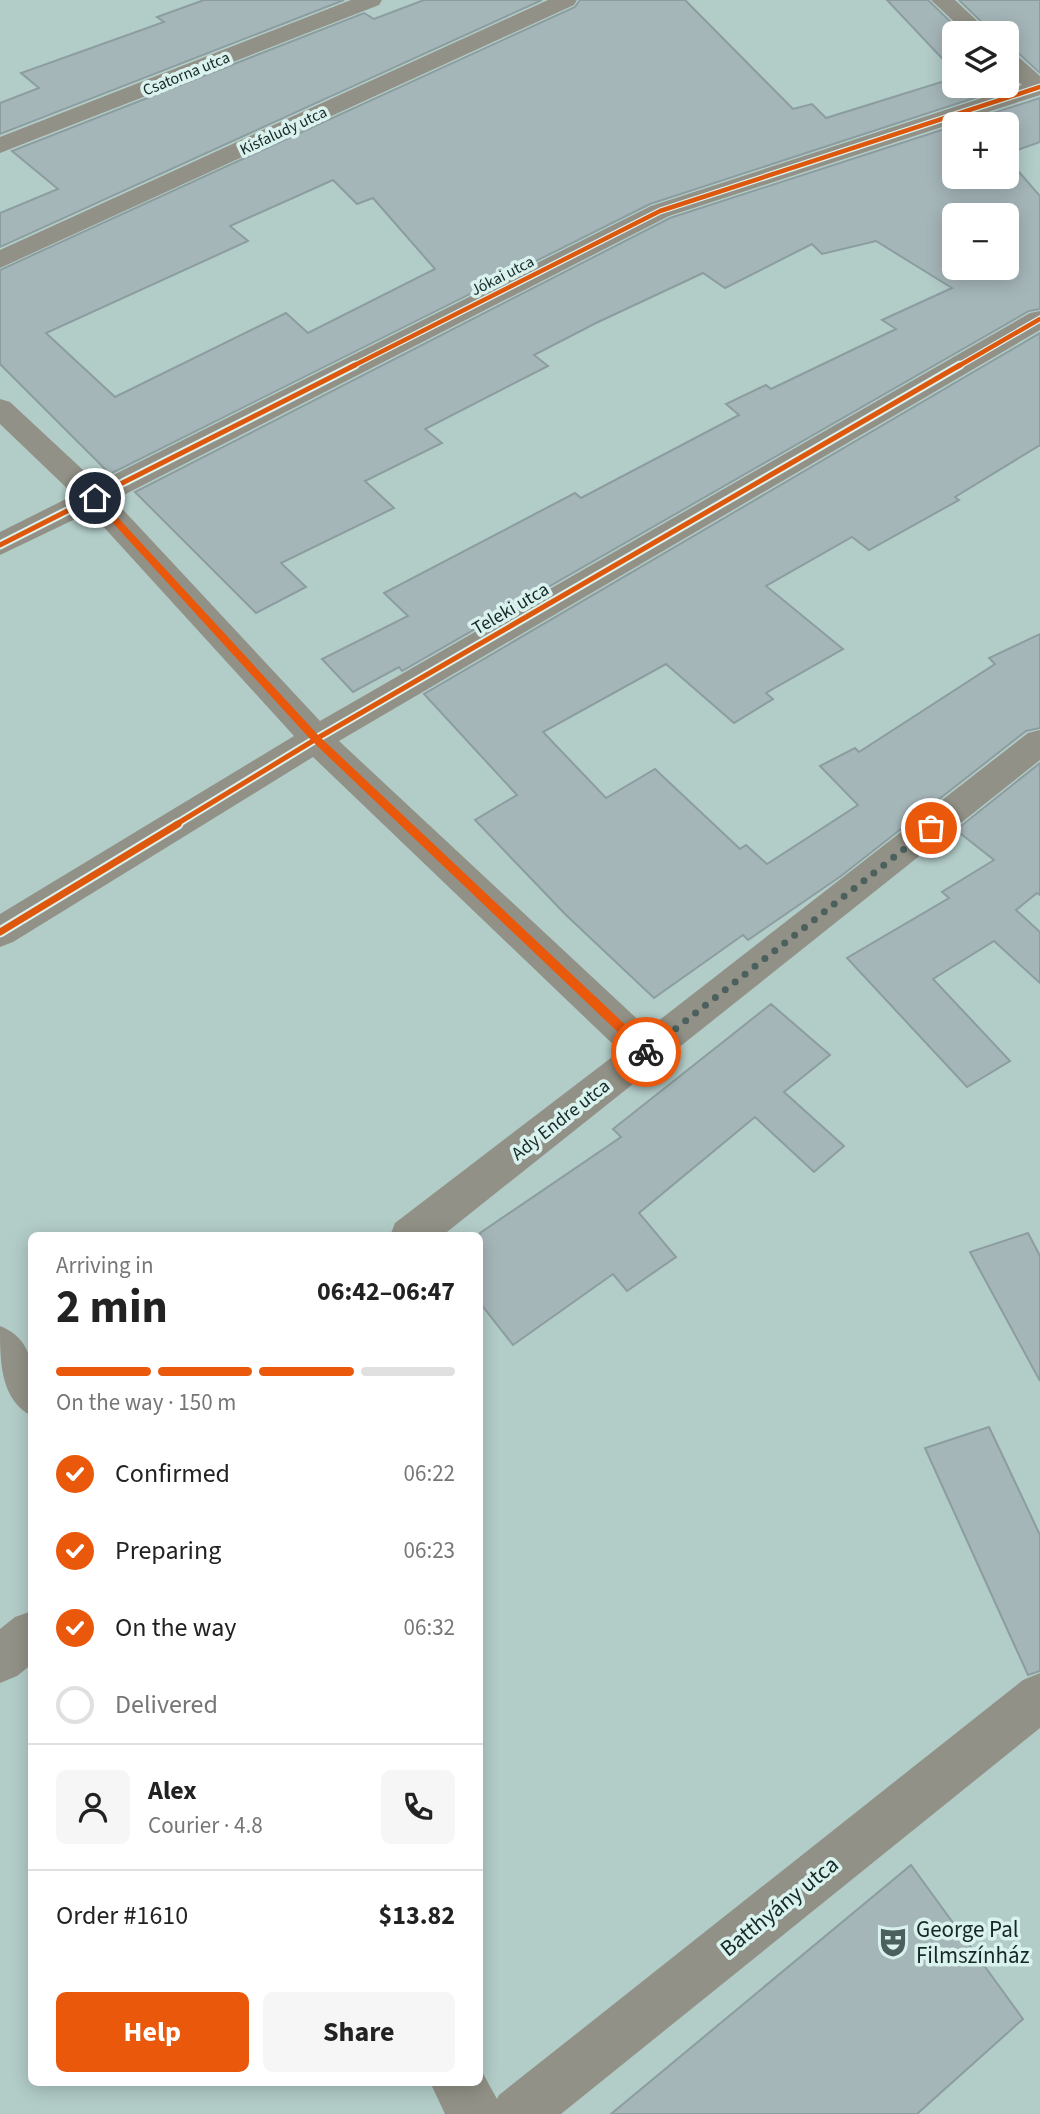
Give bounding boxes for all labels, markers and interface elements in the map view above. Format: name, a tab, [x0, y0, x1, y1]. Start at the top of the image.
map controls	[942, 21, 1019, 280]
button: layers	[942, 21, 1019, 98]
street label: Csatorna utca	[140, 46, 233, 101]
street label: Kisfaludy utca	[236, 101, 331, 161]
button: +	[942, 112, 1019, 189]
button: −	[942, 203, 1019, 280]
street label: Jókai utca	[467, 251, 538, 301]
pin	[65, 468, 125, 528]
icon: home	[76, 479, 114, 517]
street label: Teleki utca	[467, 576, 554, 642]
pin	[901, 798, 961, 858]
icon: bag	[912, 809, 950, 847]
courier	[611, 1017, 681, 1087]
icon: bike	[627, 1033, 665, 1071]
street label: Ady Endre utca	[506, 1073, 616, 1167]
text: Arriving in	[56, 1249, 154, 1282]
text: 06:42–06:47	[317, 1273, 455, 1310]
text: 2 min	[56, 1275, 168, 1340]
text: On the way · 150 m	[56, 1386, 236, 1419]
icon: check	[56, 1455, 94, 1493]
text: Confirmed	[115, 1455, 230, 1492]
text: 06:22	[404, 1457, 455, 1490]
icon: check	[56, 1532, 94, 1570]
text: Preparing	[115, 1532, 221, 1569]
text: 06:23	[404, 1534, 455, 1567]
icon: check	[56, 1609, 94, 1647]
text: On the way	[115, 1609, 236, 1646]
text: 06:32	[404, 1611, 455, 1644]
text: Delivered	[115, 1686, 218, 1723]
button: person	[56, 1770, 130, 1844]
button: phone	[381, 1770, 455, 1844]
text: Alex	[148, 1772, 197, 1809]
text: Courier · 4.8	[148, 1809, 263, 1842]
street label: Batthyány utca	[713, 1848, 846, 1965]
text: Order #1610	[56, 1897, 188, 1934]
text: $13.82	[379, 1897, 455, 1934]
place label: George Pal Filmszínház	[916, 1913, 1030, 1972]
theatre icon: George Pal Filmszínház	[876, 1925, 910, 1959]
button: Help	[56, 1992, 249, 2072]
button: Share	[263, 1992, 455, 2072]

